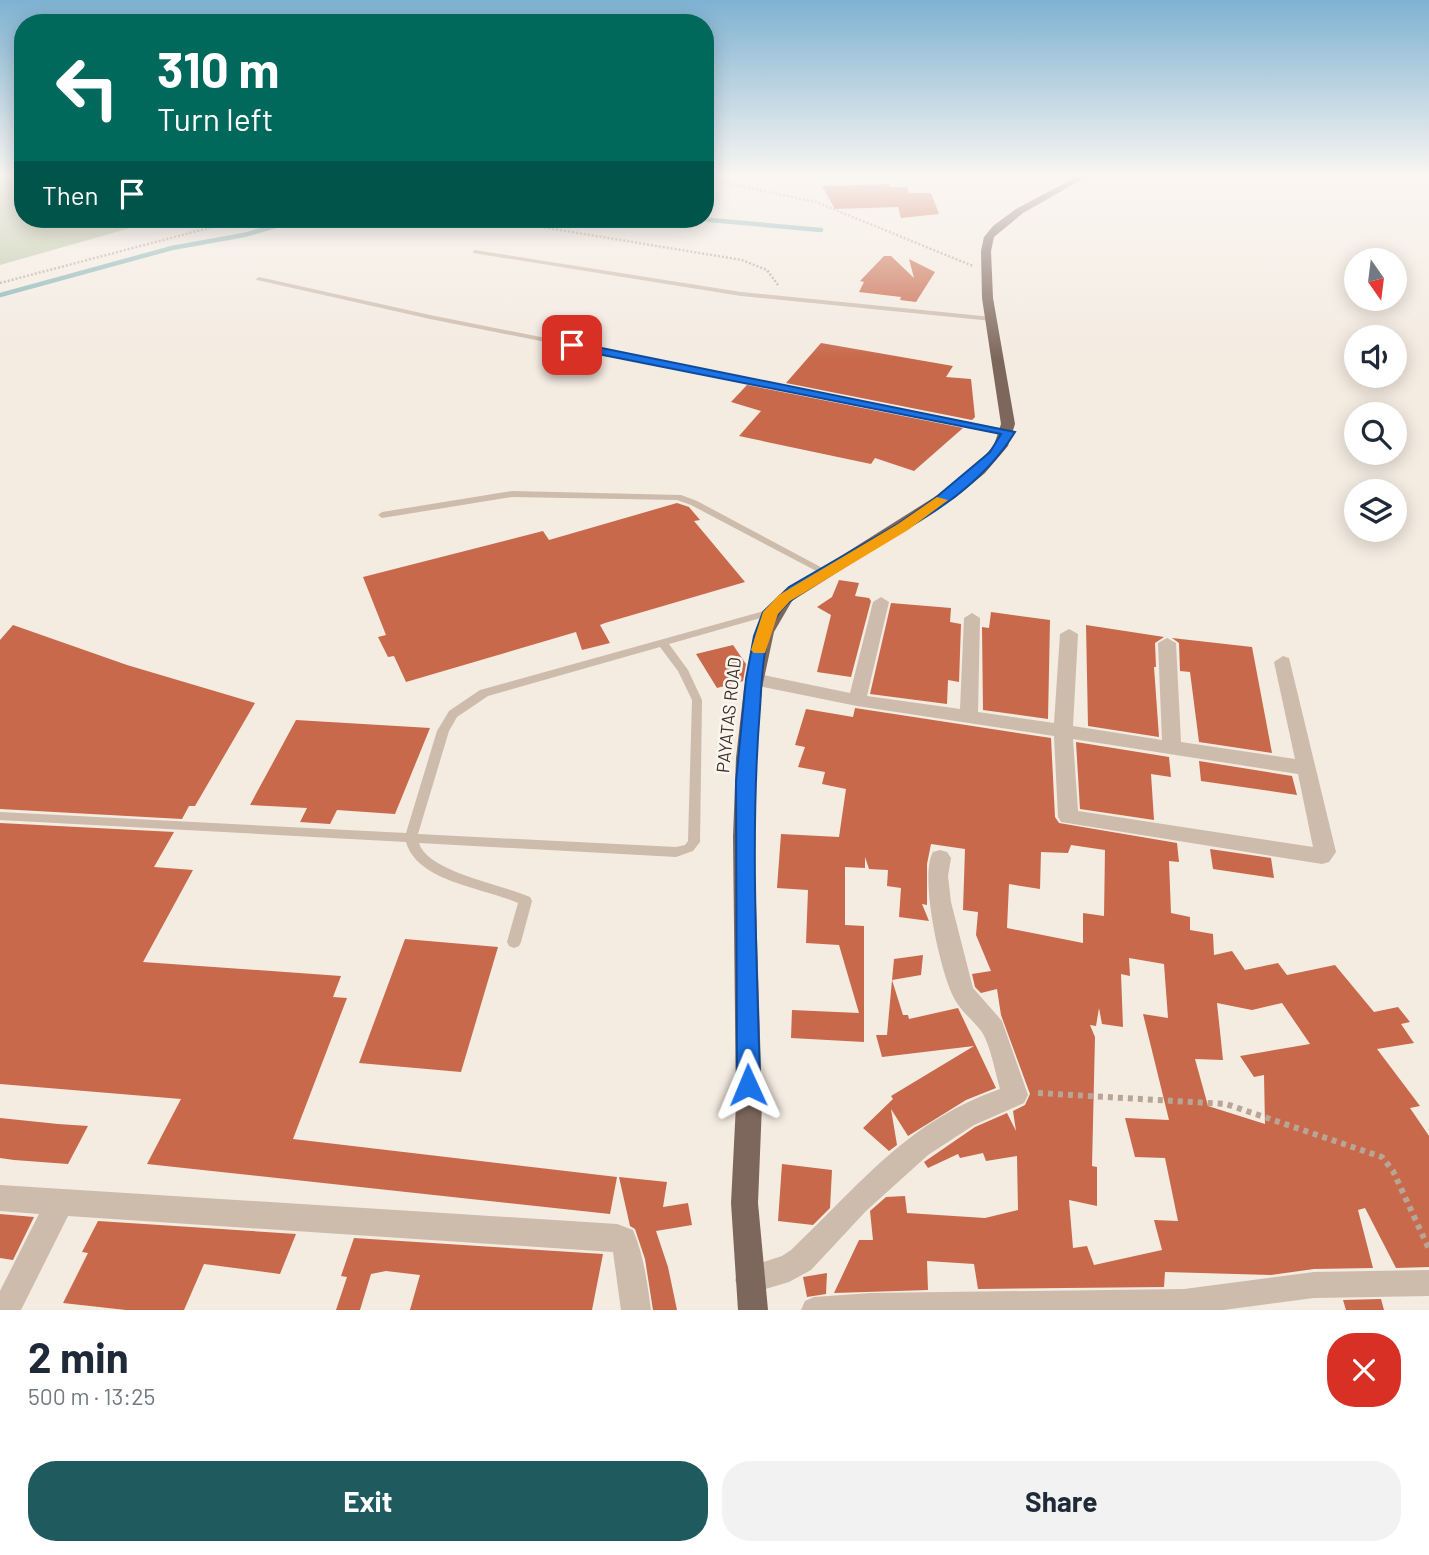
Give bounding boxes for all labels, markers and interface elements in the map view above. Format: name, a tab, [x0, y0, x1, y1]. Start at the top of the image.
text: 310 m	[157, 39, 279, 98]
icon: left	[42, 42, 133, 133]
text: Turn left	[157, 99, 274, 137]
icon: arrive	[113, 175, 151, 213]
text: Then	[42, 179, 99, 210]
north arrow	[1344, 248, 1407, 312]
map controls	[1344, 248, 1407, 542]
pin	[542, 315, 602, 375]
button: sound	[1344, 325, 1407, 388]
icon: arrive	[553, 326, 591, 364]
button: search	[1344, 402, 1407, 465]
button: layers	[1344, 479, 1407, 542]
street label: PAYATAS ROAD	[711, 656, 745, 774]
position arrow	[711, 1048, 785, 1122]
text: 2 min	[28, 1331, 129, 1381]
button: close	[1327, 1333, 1401, 1407]
text: 500 m · 13:25	[28, 1382, 155, 1410]
button: Exit	[28, 1461, 708, 1541]
button: Share	[722, 1461, 1401, 1541]

